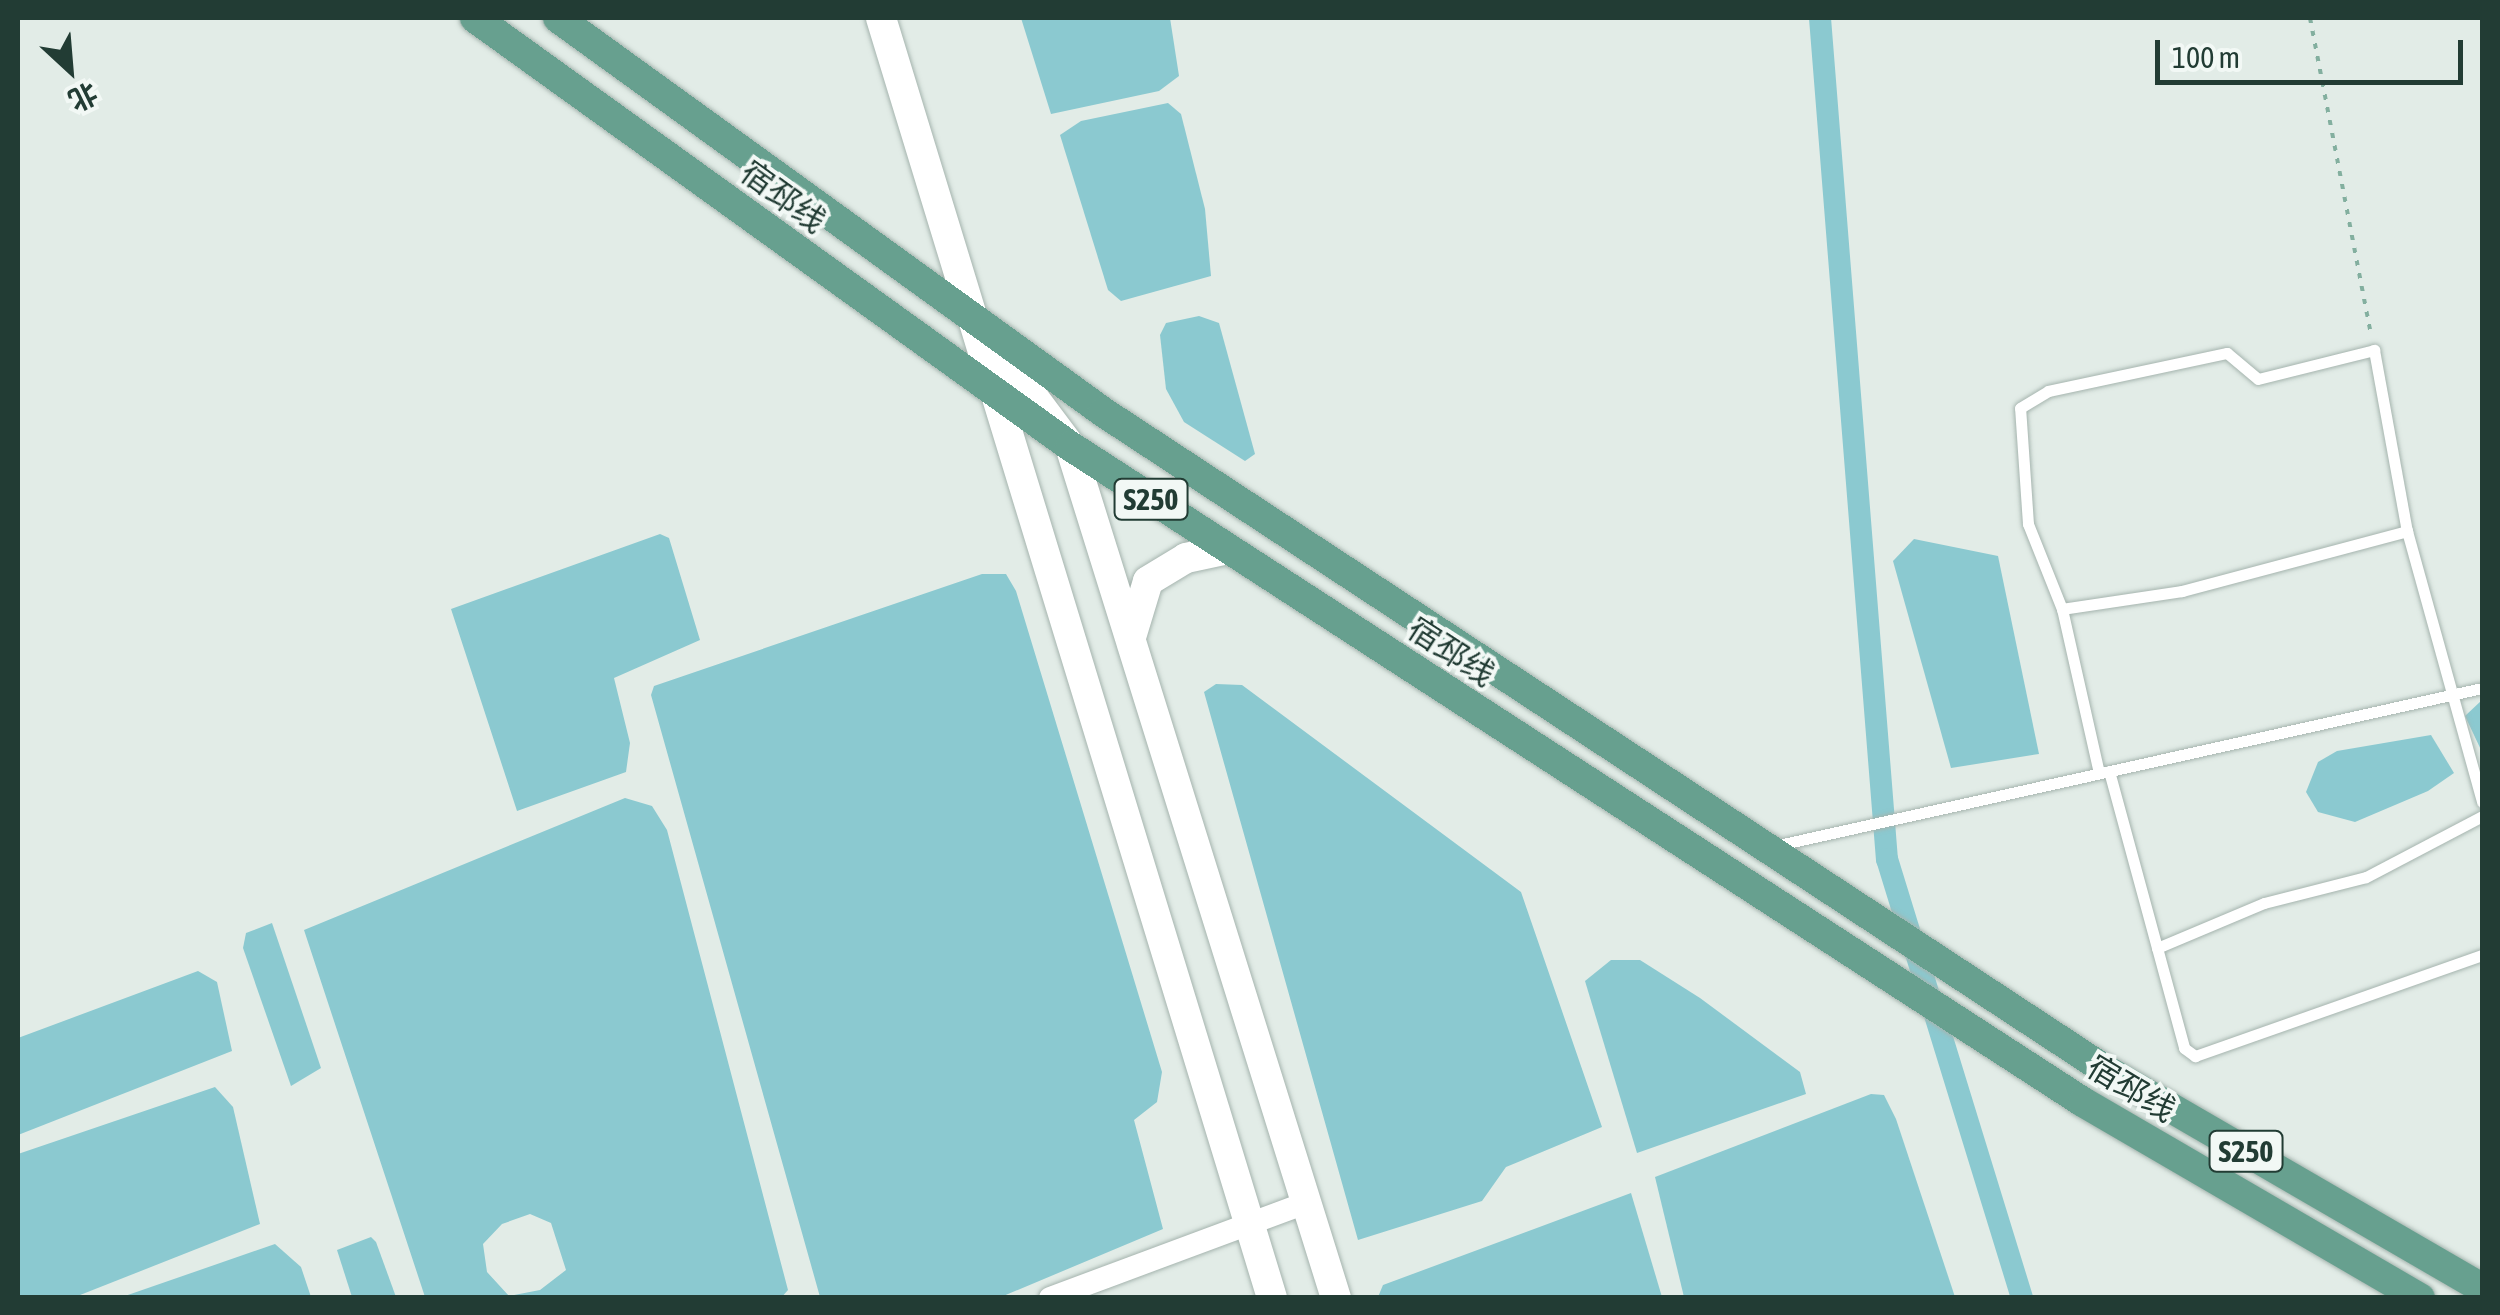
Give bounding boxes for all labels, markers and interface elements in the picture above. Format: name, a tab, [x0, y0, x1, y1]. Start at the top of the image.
north arrow	[20, 20, 120, 120]
scale bar	[2160, 20, 2468, 82]
text: 100 m	[2172, 40, 2240, 74]
text: 北	[64, 76, 103, 117]
street label: 宿邳线	[733, 153, 833, 241]
road number: S250	[1114, 474, 1188, 524]
street label: 宿邳线	[1400, 610, 1502, 694]
street label: 宿邳线	[2080, 1048, 2182, 1130]
road number: S250	[2208, 1126, 2284, 1176]

